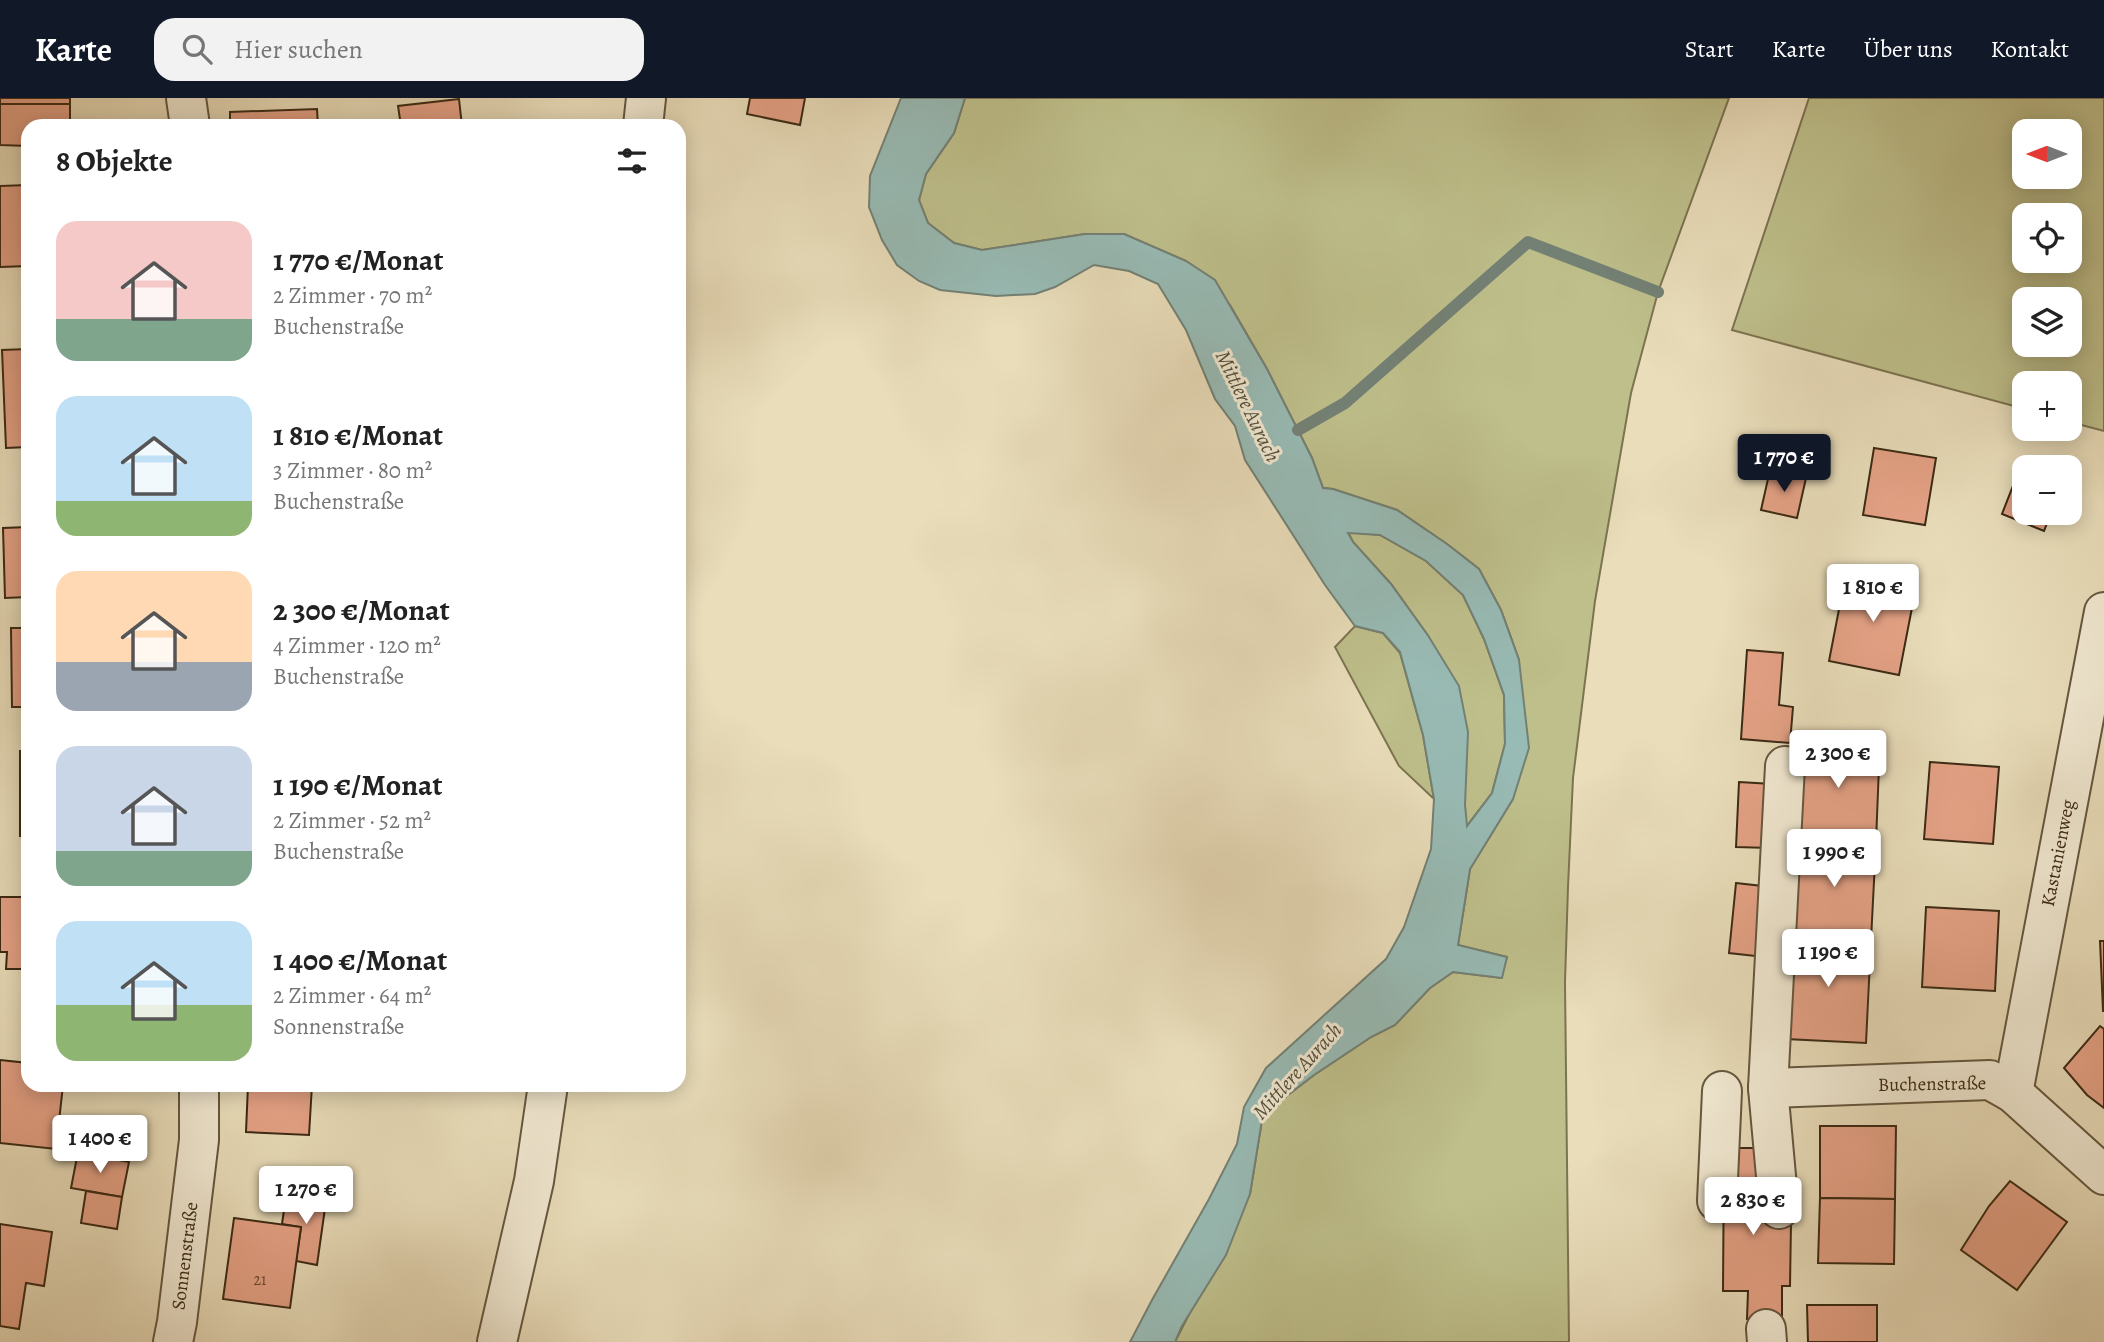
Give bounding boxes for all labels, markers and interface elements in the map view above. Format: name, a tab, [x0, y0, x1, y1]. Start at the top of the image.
search box	[154, 18, 644, 81]
text: Karte	[35, 27, 112, 72]
icon: search	[178, 30, 216, 68]
text: Hier suchen	[234, 32, 363, 67]
text: Start	[1685, 33, 1734, 65]
text: Karte	[1772, 33, 1826, 65]
text: Über uns	[1864, 33, 1953, 65]
text: Kontakt	[1991, 33, 2069, 65]
north arrow	[2012, 119, 2082, 189]
map controls	[2012, 119, 2082, 525]
text: 8 Objekte	[56, 141, 173, 181]
icon: filters	[613, 142, 651, 180]
button: locate	[2012, 203, 2082, 273]
text: 1 770 €/Monat	[273, 240, 444, 280]
icon: home	[112, 249, 196, 333]
text: 2 Zimmer · 70 m²	[273, 280, 432, 311]
button: layers	[2012, 287, 2082, 357]
text: Buchenstraße	[273, 311, 404, 342]
water label: Mittlere Aurach	[1209, 345, 1287, 467]
button: +	[2012, 371, 2082, 441]
text: 1 810 €/Monat	[273, 415, 443, 455]
icon: home	[112, 424, 196, 508]
pin: 1 770 €	[1719, 434, 1849, 494]
text: 1 770 €	[1754, 441, 1814, 472]
text: 3 Zimmer · 80 m²	[273, 455, 432, 486]
button: −	[2012, 455, 2082, 525]
text: Buchenstraße	[273, 486, 404, 517]
pin: 1 810 €	[1808, 564, 1938, 624]
text: 1 810 €	[1843, 571, 1903, 602]
text: 2 300 €/Monat	[273, 590, 450, 630]
icon: home	[112, 599, 196, 683]
text: 4 Zimmer · 120 m²	[273, 630, 441, 661]
text: Buchenstraße	[273, 661, 404, 692]
pin: 2 300 €	[1773, 730, 1903, 790]
text: 2 300 €	[1805, 737, 1871, 768]
text: 1 190 €/Monat	[273, 765, 443, 805]
icon: home	[112, 774, 196, 858]
street label: Kastanienweg	[2035, 797, 2081, 909]
text: 2 Zimmer · 52 m²	[273, 805, 431, 836]
pin: 1 990 €	[1769, 830, 1899, 889]
text: Buchenstraße	[273, 836, 404, 867]
text: 1 990 €	[1803, 836, 1865, 867]
pin: 1 190 €	[1763, 930, 1893, 989]
text: 1 190 €	[1798, 936, 1858, 967]
text: 1 400 €/Monat	[273, 940, 447, 980]
icon: home	[112, 949, 196, 1033]
text: 2 Zimmer · 64 m²	[273, 980, 431, 1011]
text: Sonnenstraße	[273, 1011, 404, 1042]
water label: Mittlere Aurach	[1246, 1017, 1348, 1125]
street label: Buchenstraße	[1878, 1070, 1986, 1098]
pin: 1 400 €	[35, 1116, 165, 1175]
text: 1 400 €	[68, 1122, 132, 1153]
pin: 1 270 €	[241, 1166, 371, 1226]
text: 1 270 €	[275, 1173, 337, 1204]
pin: 2 830 €	[1688, 1178, 1818, 1237]
text: 2 830 €	[1721, 1184, 1785, 1215]
street label: Sonnenstraße	[165, 1201, 205, 1311]
house number: 21	[253, 1269, 267, 1291]

